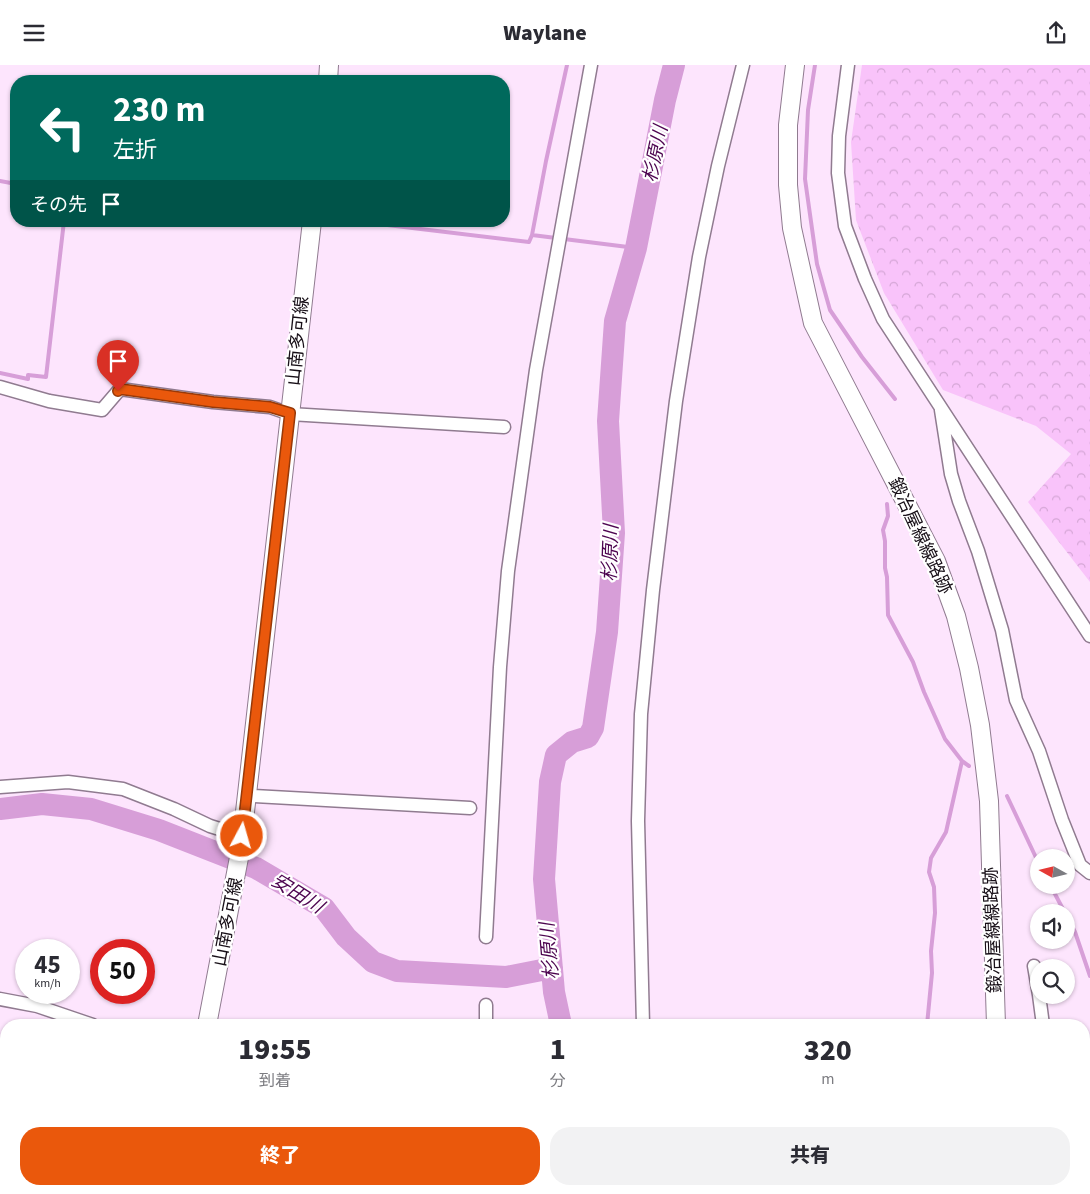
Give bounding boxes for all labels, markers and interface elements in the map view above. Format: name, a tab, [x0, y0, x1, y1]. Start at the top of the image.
text: Waylane	[503, 17, 587, 49]
icon: menu	[20, 19, 48, 47]
icon: share	[1042, 19, 1070, 47]
text: 230 m	[113, 85, 205, 135]
icon: left	[30, 95, 95, 160]
water label: 杉原川	[637, 121, 676, 185]
text: 左折	[113, 134, 157, 166]
icon: arrive	[97, 190, 125, 218]
text: その先	[30, 192, 87, 219]
street label: 山南多可線	[281, 295, 315, 387]
pin	[97, 340, 139, 391]
icon: arrive	[104, 347, 132, 375]
street label: 鍛冶屋線線路跡	[882, 474, 958, 598]
water label: 杉原川	[597, 522, 626, 582]
position arrow	[215, 809, 267, 861]
north arrow	[1030, 849, 1075, 894]
map controls	[1030, 849, 1075, 1004]
water label: 安田川	[266, 867, 330, 922]
street label: 鍛冶屋線線路跡	[978, 867, 1008, 993]
street label: 山南多可線	[207, 875, 249, 969]
button: sound	[1030, 904, 1075, 949]
water label: 杉原川	[534, 919, 566, 981]
speed limit sign: 50	[90, 939, 155, 1004]
text: 45	[34, 947, 61, 983]
button: search	[1030, 959, 1075, 1004]
text: km/h	[34, 975, 61, 992]
text: 19:55	[238, 1028, 312, 1071]
text: 1	[550, 1028, 566, 1071]
text: 320	[804, 1029, 852, 1072]
text: m	[821, 1068, 834, 1090]
text: 到着	[259, 1070, 291, 1092]
text: 分	[550, 1070, 566, 1092]
button: 終了	[20, 1127, 540, 1185]
button: 共有	[550, 1127, 1070, 1185]

